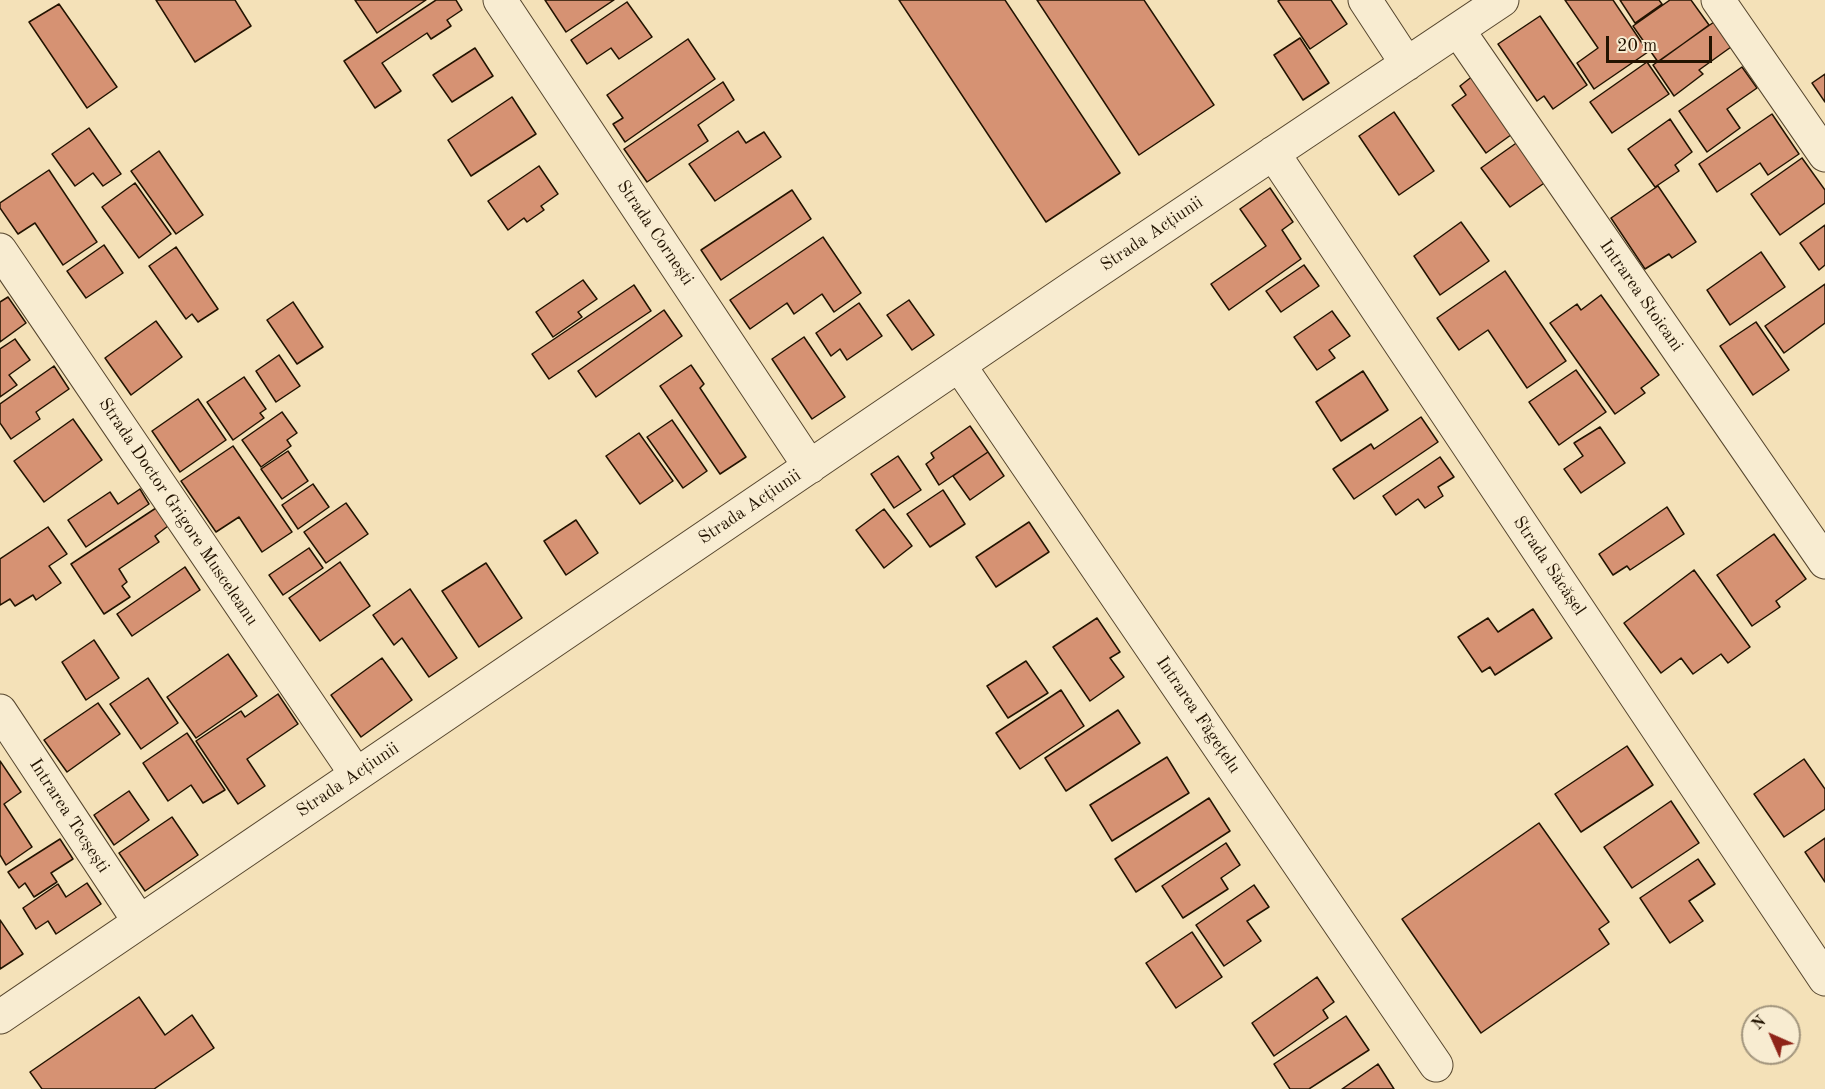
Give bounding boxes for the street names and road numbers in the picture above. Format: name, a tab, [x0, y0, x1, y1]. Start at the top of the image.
street label: Strada Cornești	[612, 176, 698, 290]
street label: Strada Acțiunii	[1097, 192, 1207, 276]
street label: Intrarea Stoicani	[1594, 236, 1688, 356]
street label: Strada Doctor Grigore Musceleanu	[94, 394, 262, 630]
street label: Strada Acțiunii	[695, 465, 805, 549]
street label: Strada Săcășel	[1508, 512, 1590, 620]
street label: Intrarea Făgețelu	[1151, 652, 1245, 778]
street label: Strada Acțiunii	[293, 738, 403, 822]
street label: Intrarea Tecșești	[24, 755, 114, 877]

